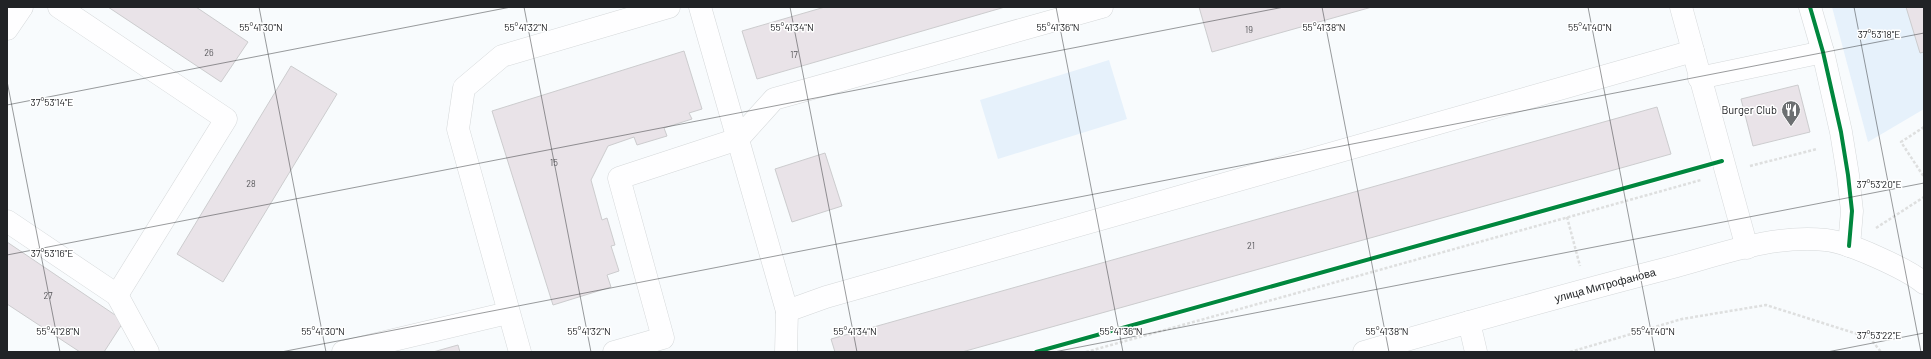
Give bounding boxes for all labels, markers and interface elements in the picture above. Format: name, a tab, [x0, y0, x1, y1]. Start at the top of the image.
text: 55°41'30"N	[239, 21, 283, 33]
text: 55°41'32"N	[504, 21, 548, 33]
text: 55°41'34"N	[770, 21, 814, 33]
text: 55°41'36"N	[1036, 21, 1080, 33]
text: 55°41'38"N	[1302, 21, 1346, 33]
text: 55°41'40"N	[1568, 21, 1612, 33]
house number: 19	[1245, 24, 1253, 35]
text: 37°53'18"E	[1858, 28, 1900, 40]
house number: 26	[204, 47, 214, 58]
house number: 17	[790, 49, 798, 60]
text: 37°53'14"E	[31, 96, 73, 108]
restaurant icon: Burger Club	[1780, 99, 1802, 127]
place label: Burger Club	[1721, 103, 1777, 116]
house number: 15	[550, 157, 558, 168]
house number: 28	[246, 178, 256, 189]
text: 37°53'20"E	[1857, 178, 1902, 190]
house number: 21	[1247, 240, 1255, 251]
text: 37°53'16"E	[31, 247, 73, 259]
street label: улица Митрофанова	[1553, 265, 1658, 304]
house number: 27	[43, 290, 53, 301]
text: 55°41'28"N	[36, 325, 80, 337]
text: 55°41'30"N	[301, 325, 345, 337]
text: 55°41'32"N	[567, 325, 611, 337]
text: 55°41'34"N	[833, 325, 877, 337]
text: 55°41'36"N	[1099, 325, 1143, 337]
text: 55°41'38"N	[1365, 325, 1409, 337]
text: 55°41'40"N	[1631, 325, 1675, 337]
text: 37°53'22"E	[1857, 329, 1901, 341]

